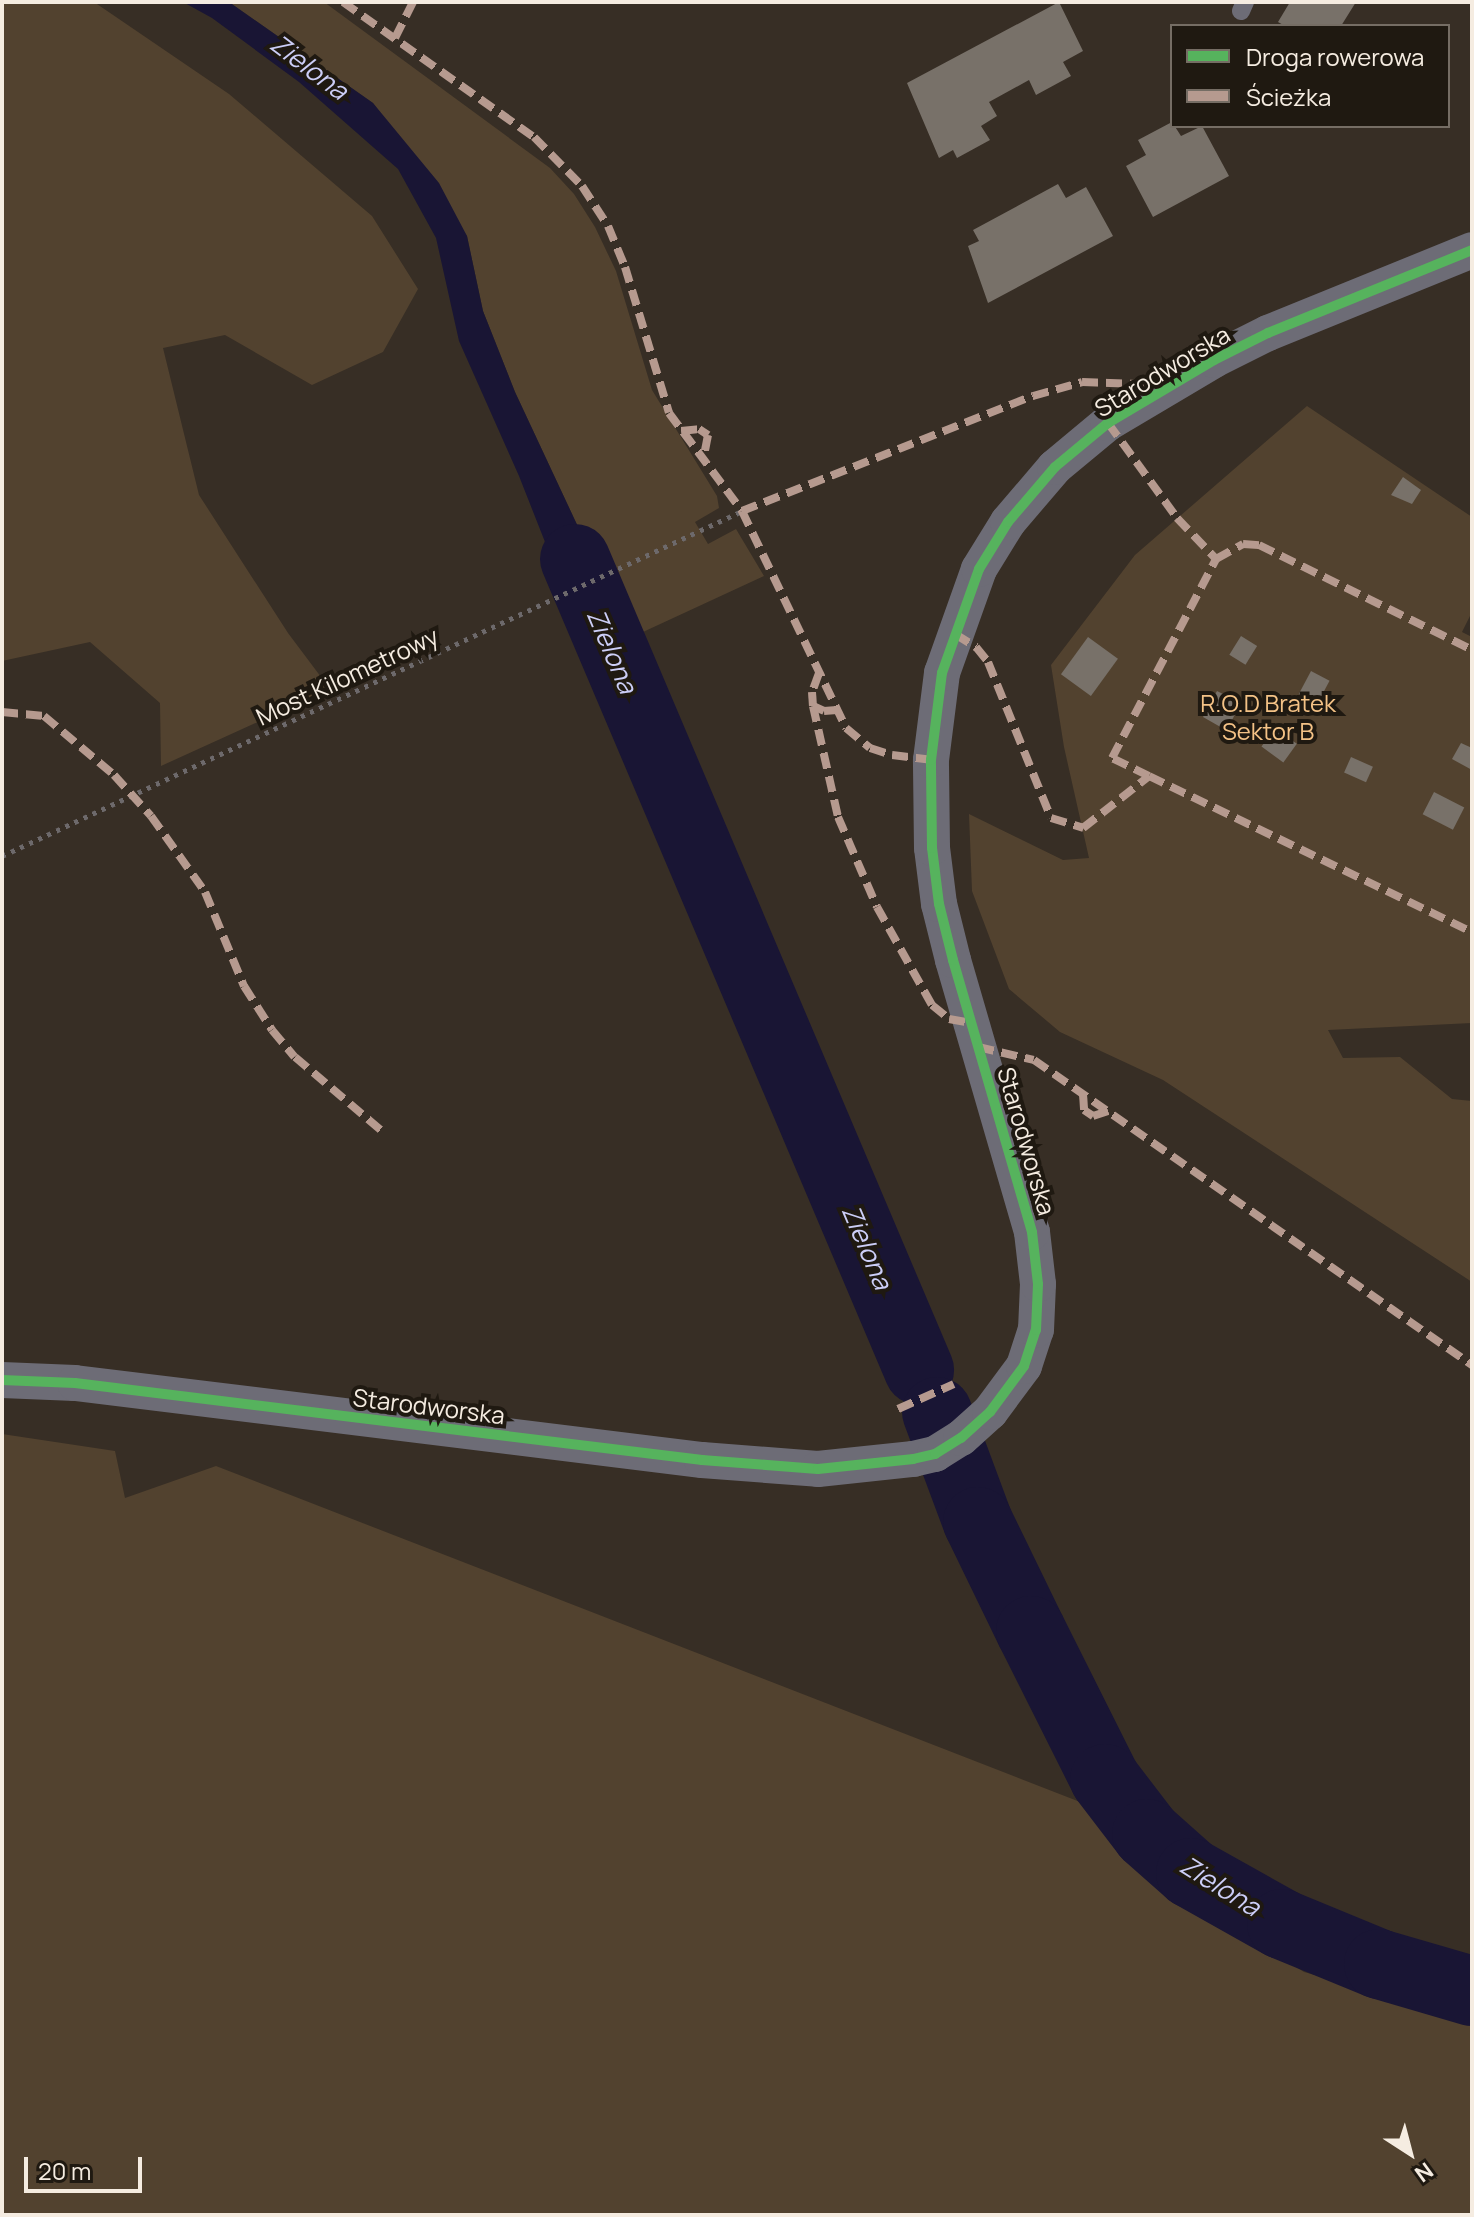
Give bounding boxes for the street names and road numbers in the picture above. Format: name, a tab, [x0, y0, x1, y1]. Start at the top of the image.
street label: Starodworska	[1089, 319, 1235, 423]
street label: Most Kilometrowy	[251, 621, 443, 731]
street label: Starodworska	[992, 1064, 1062, 1218]
street label: Starodworska	[351, 1382, 507, 1430]

